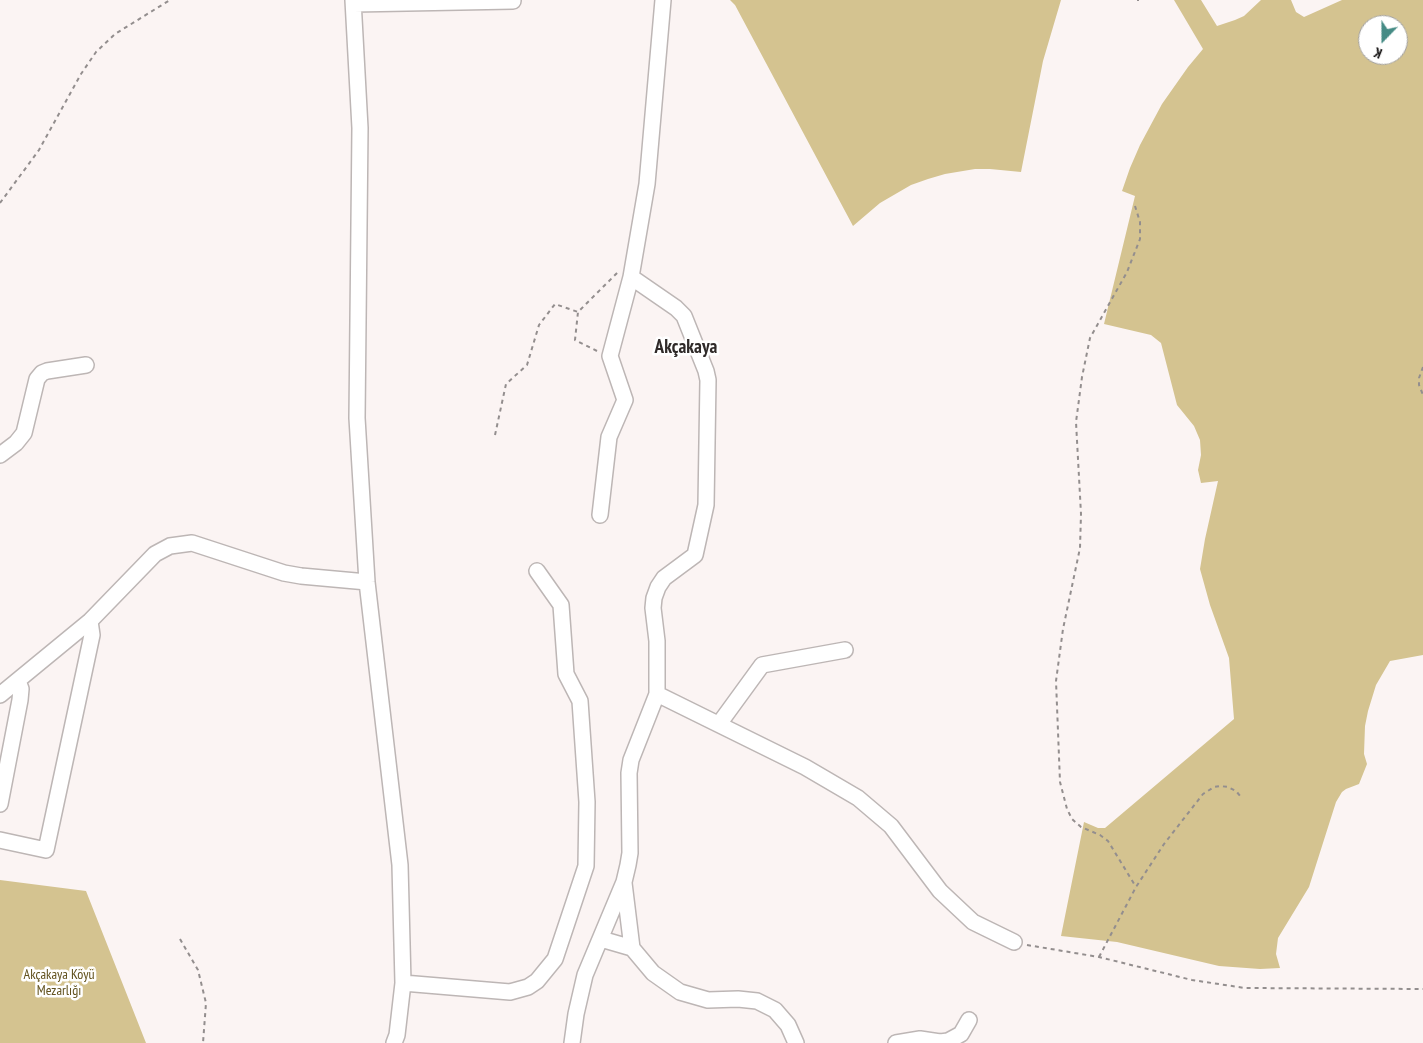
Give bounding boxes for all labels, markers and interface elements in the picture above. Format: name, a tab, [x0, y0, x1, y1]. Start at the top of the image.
north arrow	[1358, 15, 1408, 65]
text: K	[1371, 43, 1385, 63]
district label: Akçakaya	[655, 337, 717, 359]
park label: Akçakaya Köyü Mezarlığı	[24, 967, 94, 1000]

